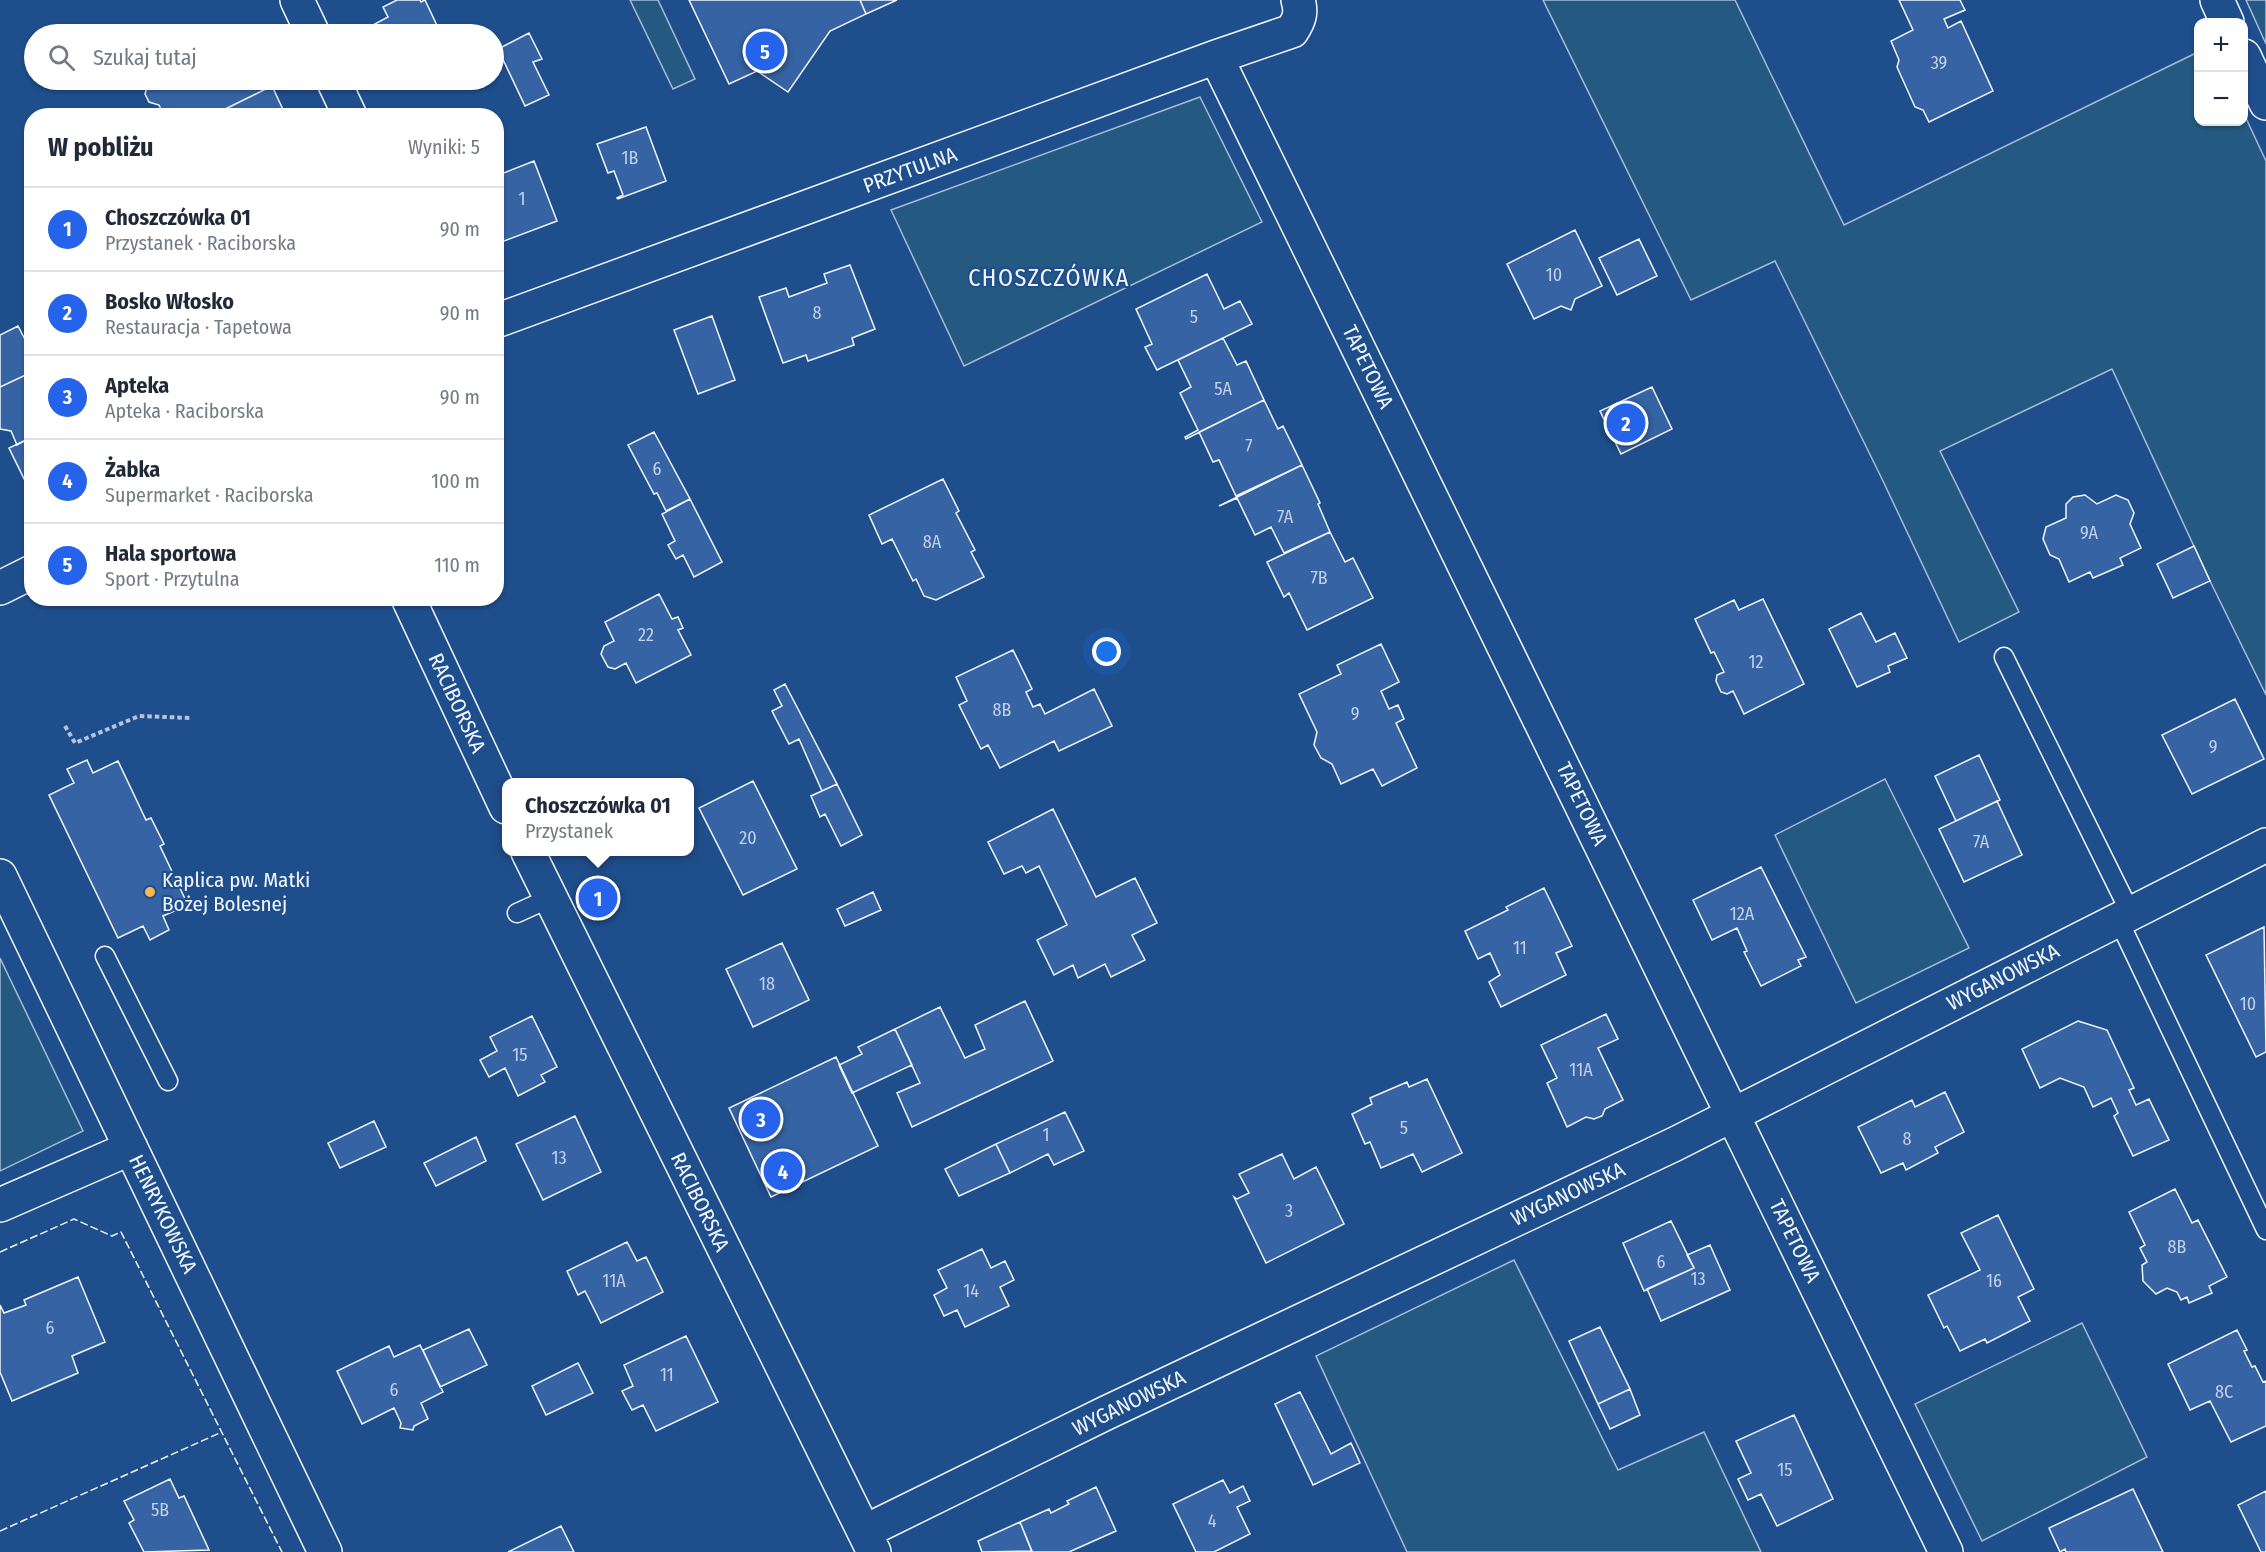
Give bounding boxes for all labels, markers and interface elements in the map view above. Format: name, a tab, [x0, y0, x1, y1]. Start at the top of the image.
map controls	[2194, 18, 2248, 126]
button: +	[2194, 18, 2248, 72]
search box	[24, 24, 504, 90]
pin: 5	[746, 28, 784, 74]
icon: search	[45, 41, 78, 74]
text: Szukaj tutaj	[93, 44, 197, 71]
house number: 39	[1931, 52, 1947, 74]
button: −	[2194, 72, 2248, 126]
text: W pobliżu	[48, 132, 154, 163]
text: Wyniki: 5	[408, 135, 480, 159]
street label: PRZYTULNA	[860, 141, 960, 199]
house number: 1B	[622, 147, 639, 169]
house number: 1	[518, 188, 526, 210]
text: Choszczówka 01	[105, 204, 251, 231]
text: 1	[63, 217, 72, 241]
text: 90 m	[440, 217, 480, 241]
text: Przystanek · Raciborska	[105, 231, 296, 255]
district label: CHOSZCZÓWKA	[968, 263, 1130, 292]
house number: 10	[1546, 264, 1562, 286]
text: Bosko Włosko	[105, 288, 234, 315]
text: 2	[63, 301, 72, 325]
text: 90 m	[440, 301, 480, 325]
house number: 8	[813, 302, 822, 324]
house number: 5	[1190, 306, 1198, 328]
text: Restauracja · Tapetowa	[105, 315, 292, 339]
street label: TAPETOWA	[1337, 321, 1399, 413]
text: Apteka	[105, 372, 169, 399]
house number: 5A	[1214, 378, 1232, 400]
text: 3	[63, 385, 72, 409]
text: 90 m	[440, 385, 480, 409]
text: Apteka · Raciborska	[105, 399, 264, 423]
pin: 2	[1606, 400, 1646, 446]
house number: 7	[1245, 435, 1253, 457]
text: Żabka	[105, 456, 160, 483]
house number: 6	[653, 458, 662, 480]
text: 4	[62, 469, 73, 493]
text: 100 m	[431, 469, 480, 493]
text: Supermarket · Raciborska	[105, 483, 314, 507]
house number: 7A	[1277, 506, 1294, 528]
house number: 9A	[2080, 522, 2099, 544]
house number: 8A	[923, 531, 942, 553]
text: Hala sportowa	[105, 540, 237, 567]
text: 5	[63, 553, 72, 577]
text: 110 m	[434, 553, 480, 577]
text: Sport · Przytulna	[105, 567, 240, 591]
house number: 7B	[1310, 567, 1328, 589]
house number: 22	[638, 624, 654, 646]
your location	[1092, 637, 1121, 666]
street label: RACIBORSKA	[423, 649, 491, 757]
house number: 12	[1749, 651, 1764, 673]
house number: 8B	[993, 699, 1012, 721]
house number: 9	[1351, 703, 1359, 725]
house number: 9	[2209, 736, 2217, 758]
street label: TAPETOWA	[1551, 758, 1613, 850]
popup	[502, 778, 694, 856]
text: Choszczówka 01	[525, 792, 671, 819]
text: Przystanek	[525, 819, 613, 843]
house number: 20	[739, 827, 757, 849]
house number: 7A	[1973, 831, 1990, 853]
place label: Kaplica pw. Matki Bożej Bolesnej	[162, 867, 310, 917]
pin: 1	[578, 876, 618, 920]
marker: Kaplica pw. Matki Bożej Bolesnej	[143, 885, 157, 899]
house number: 12A	[1730, 903, 1755, 925]
house number: 11	[1513, 937, 1527, 959]
street label: WYGANOWSKA	[1942, 938, 2064, 1016]
house number: 18	[759, 973, 775, 995]
house number: 10	[2240, 993, 2256, 1015]
house number: 15	[512, 1044, 528, 1066]
house number: 11A	[1569, 1059, 1593, 1081]
pin: 3	[742, 1096, 780, 1142]
house number: 5	[1400, 1117, 1408, 1139]
house number: 1	[1042, 1124, 1050, 1146]
house number: 8	[1903, 1128, 1912, 1150]
house number: 13	[551, 1147, 567, 1169]
street label: RACIBORSKA	[665, 1148, 735, 1256]
pin: 4	[764, 1148, 802, 1194]
street label: HENRYKOWSKA	[123, 1150, 203, 1278]
street label: WYGANOWSKA	[1507, 1156, 1629, 1232]
street label: TAPETOWA	[1764, 1195, 1826, 1287]
house number: 3	[1285, 1200, 1293, 1222]
house number: 8B	[2168, 1236, 2187, 1258]
house number: 6	[1657, 1251, 1666, 1273]
house number: 13	[1690, 1268, 1706, 1290]
house number: 11A	[602, 1270, 626, 1292]
house number: 16	[1986, 1270, 2002, 1292]
house number: 14	[963, 1280, 979, 1302]
house number: 6	[46, 1317, 55, 1339]
house number: 11	[660, 1364, 674, 1386]
street label: WYGANOWSKA	[1068, 1364, 1190, 1442]
house number: 6	[390, 1379, 399, 1401]
house number: 8C	[2215, 1381, 2233, 1403]
house number: 15	[1777, 1459, 1793, 1481]
house number: 5B	[151, 1499, 169, 1521]
house number: 4	[1208, 1510, 1217, 1532]

